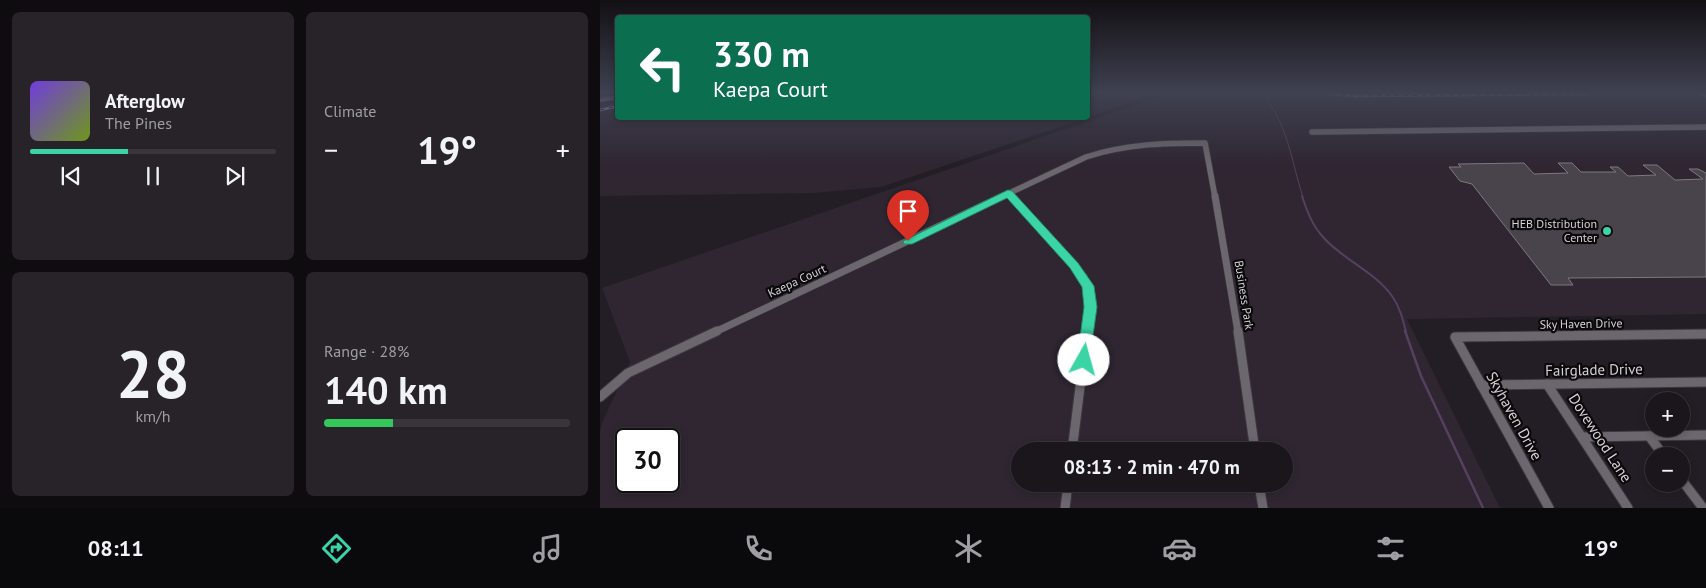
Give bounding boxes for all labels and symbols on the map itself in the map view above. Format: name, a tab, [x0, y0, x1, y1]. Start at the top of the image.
pin	[887, 190, 929, 241]
place label: HEB Distribution Center	[1512, 216, 1597, 245]
marker: HEB Distribution Center	[1601, 225, 1613, 237]
street label: Business Park	[1232, 259, 1257, 331]
street label: Kaepa Court	[765, 261, 828, 301]
street label: Sky Haven Drive	[1539, 315, 1623, 332]
position arrow	[1057, 333, 1109, 385]
street label: Fairglade Drive	[1545, 359, 1643, 380]
street label: Skyhaven Drive	[1482, 368, 1547, 463]
street label: Dovewood Lane	[1565, 390, 1636, 486]
speed limit sign: 30	[615, 428, 680, 493]

